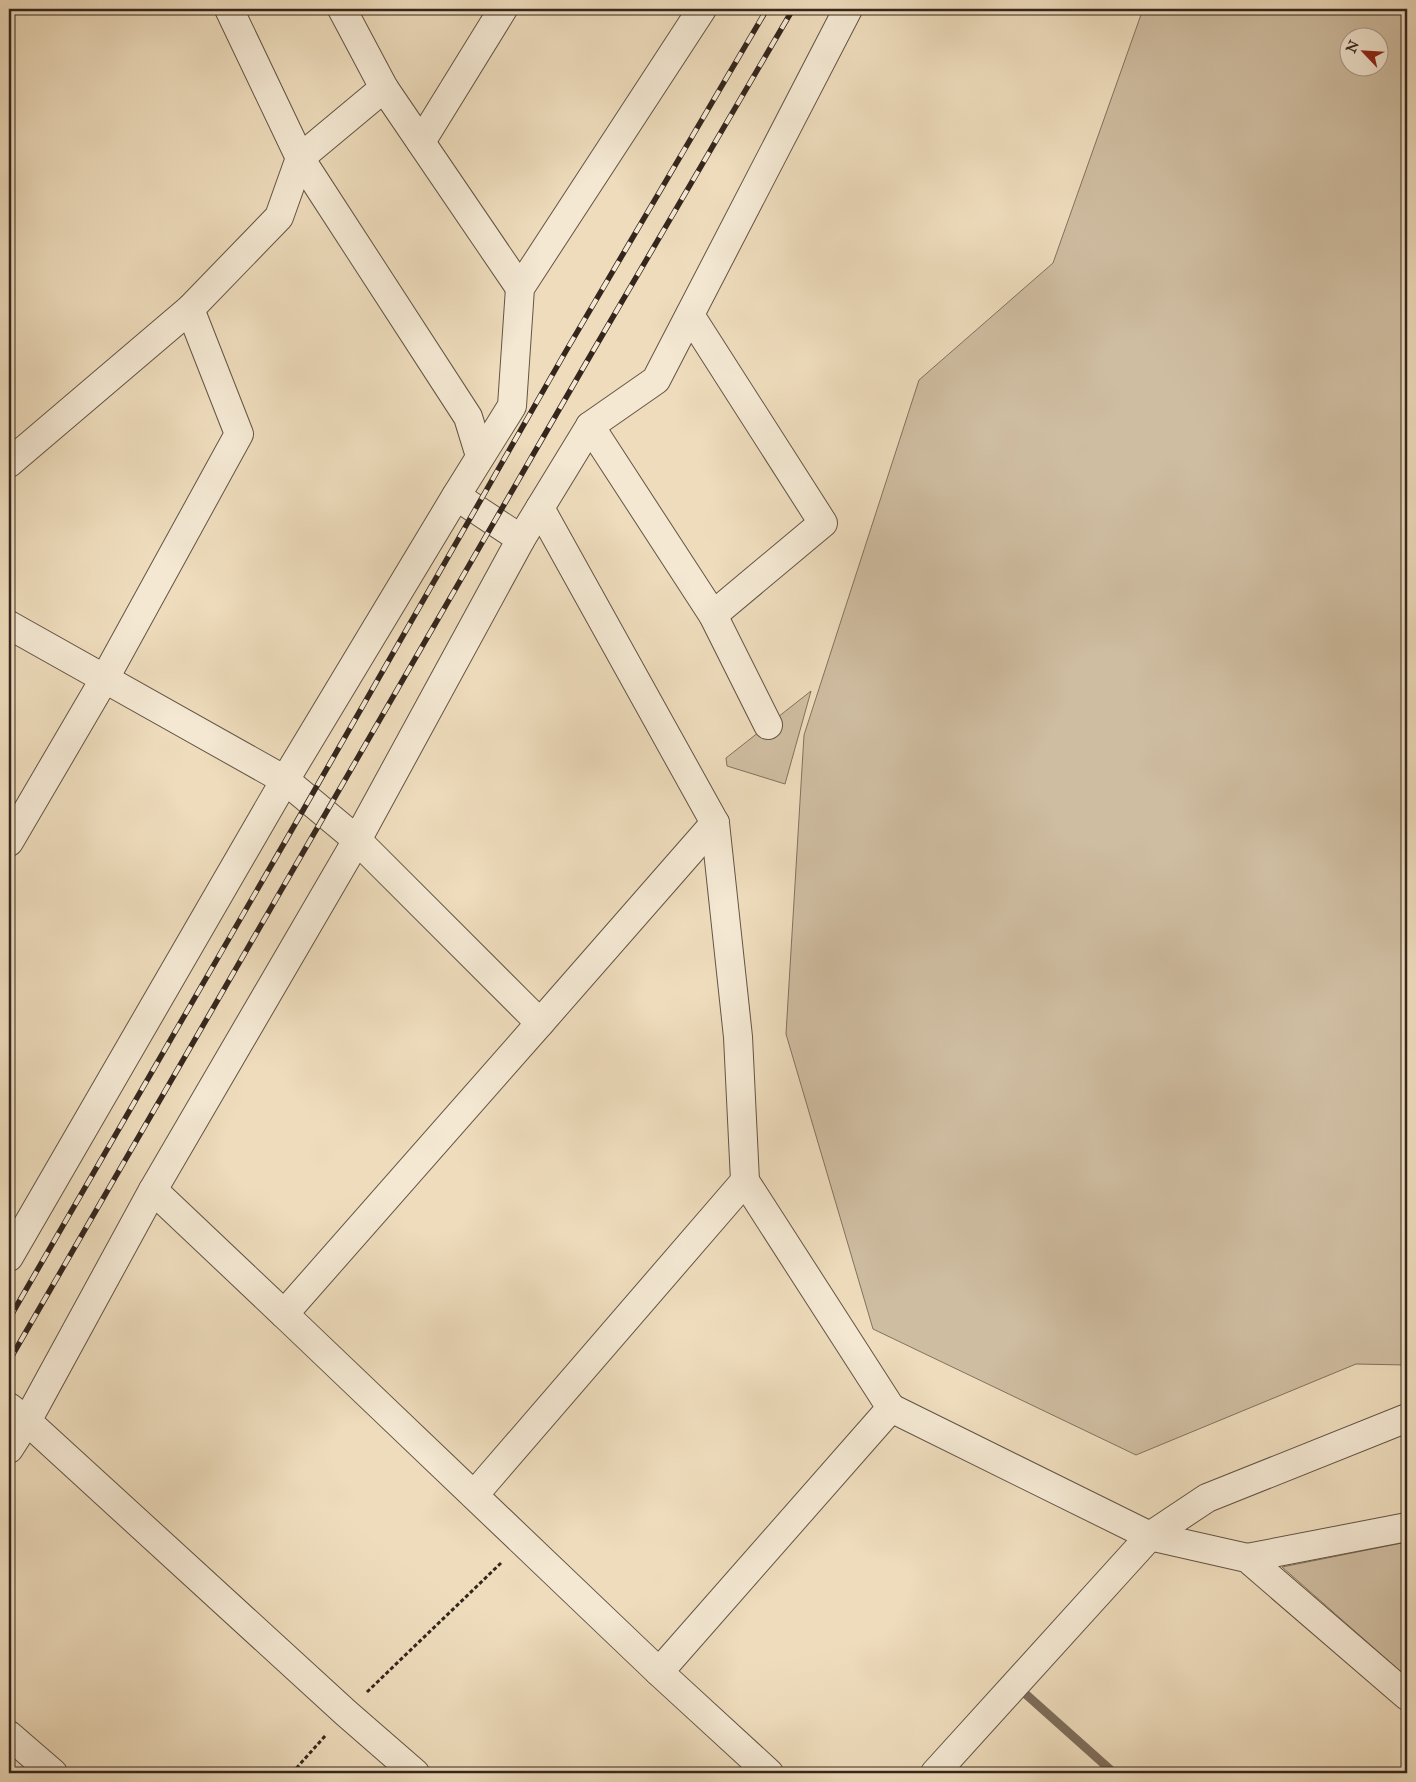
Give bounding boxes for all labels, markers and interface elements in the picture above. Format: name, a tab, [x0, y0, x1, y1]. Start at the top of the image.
north arrow	[1338, 28, 1388, 78]
text: N	[1342, 38, 1363, 56]

